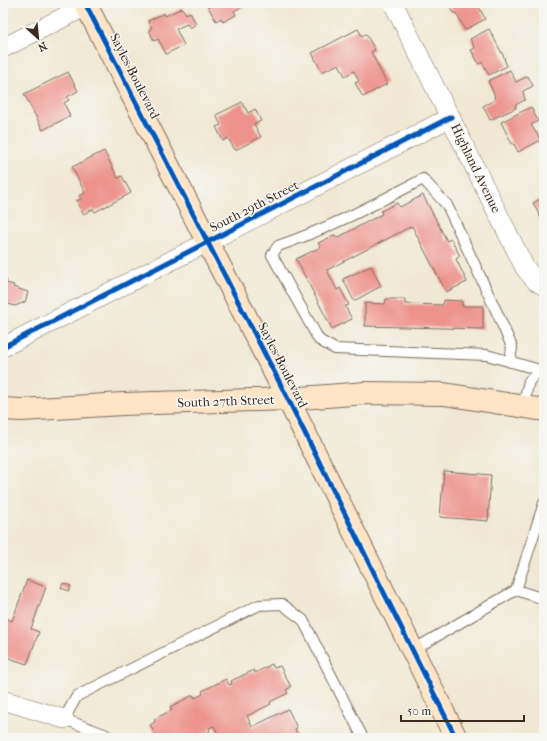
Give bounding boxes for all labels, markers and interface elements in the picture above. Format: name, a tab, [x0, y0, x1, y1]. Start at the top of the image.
north arrow	[18, 18, 58, 58]
street label: Sayles Boulevard	[107, 31, 163, 122]
text: N	[35, 39, 49, 54]
street label: Highland Avenue	[448, 121, 504, 215]
street label: South 29th Street	[207, 177, 301, 235]
street label: Sayles Boulevard	[255, 320, 311, 411]
street label: South 27th Street	[177, 392, 275, 410]
scale bar	[401, 697, 524, 723]
text: 50 m	[407, 704, 431, 718]

